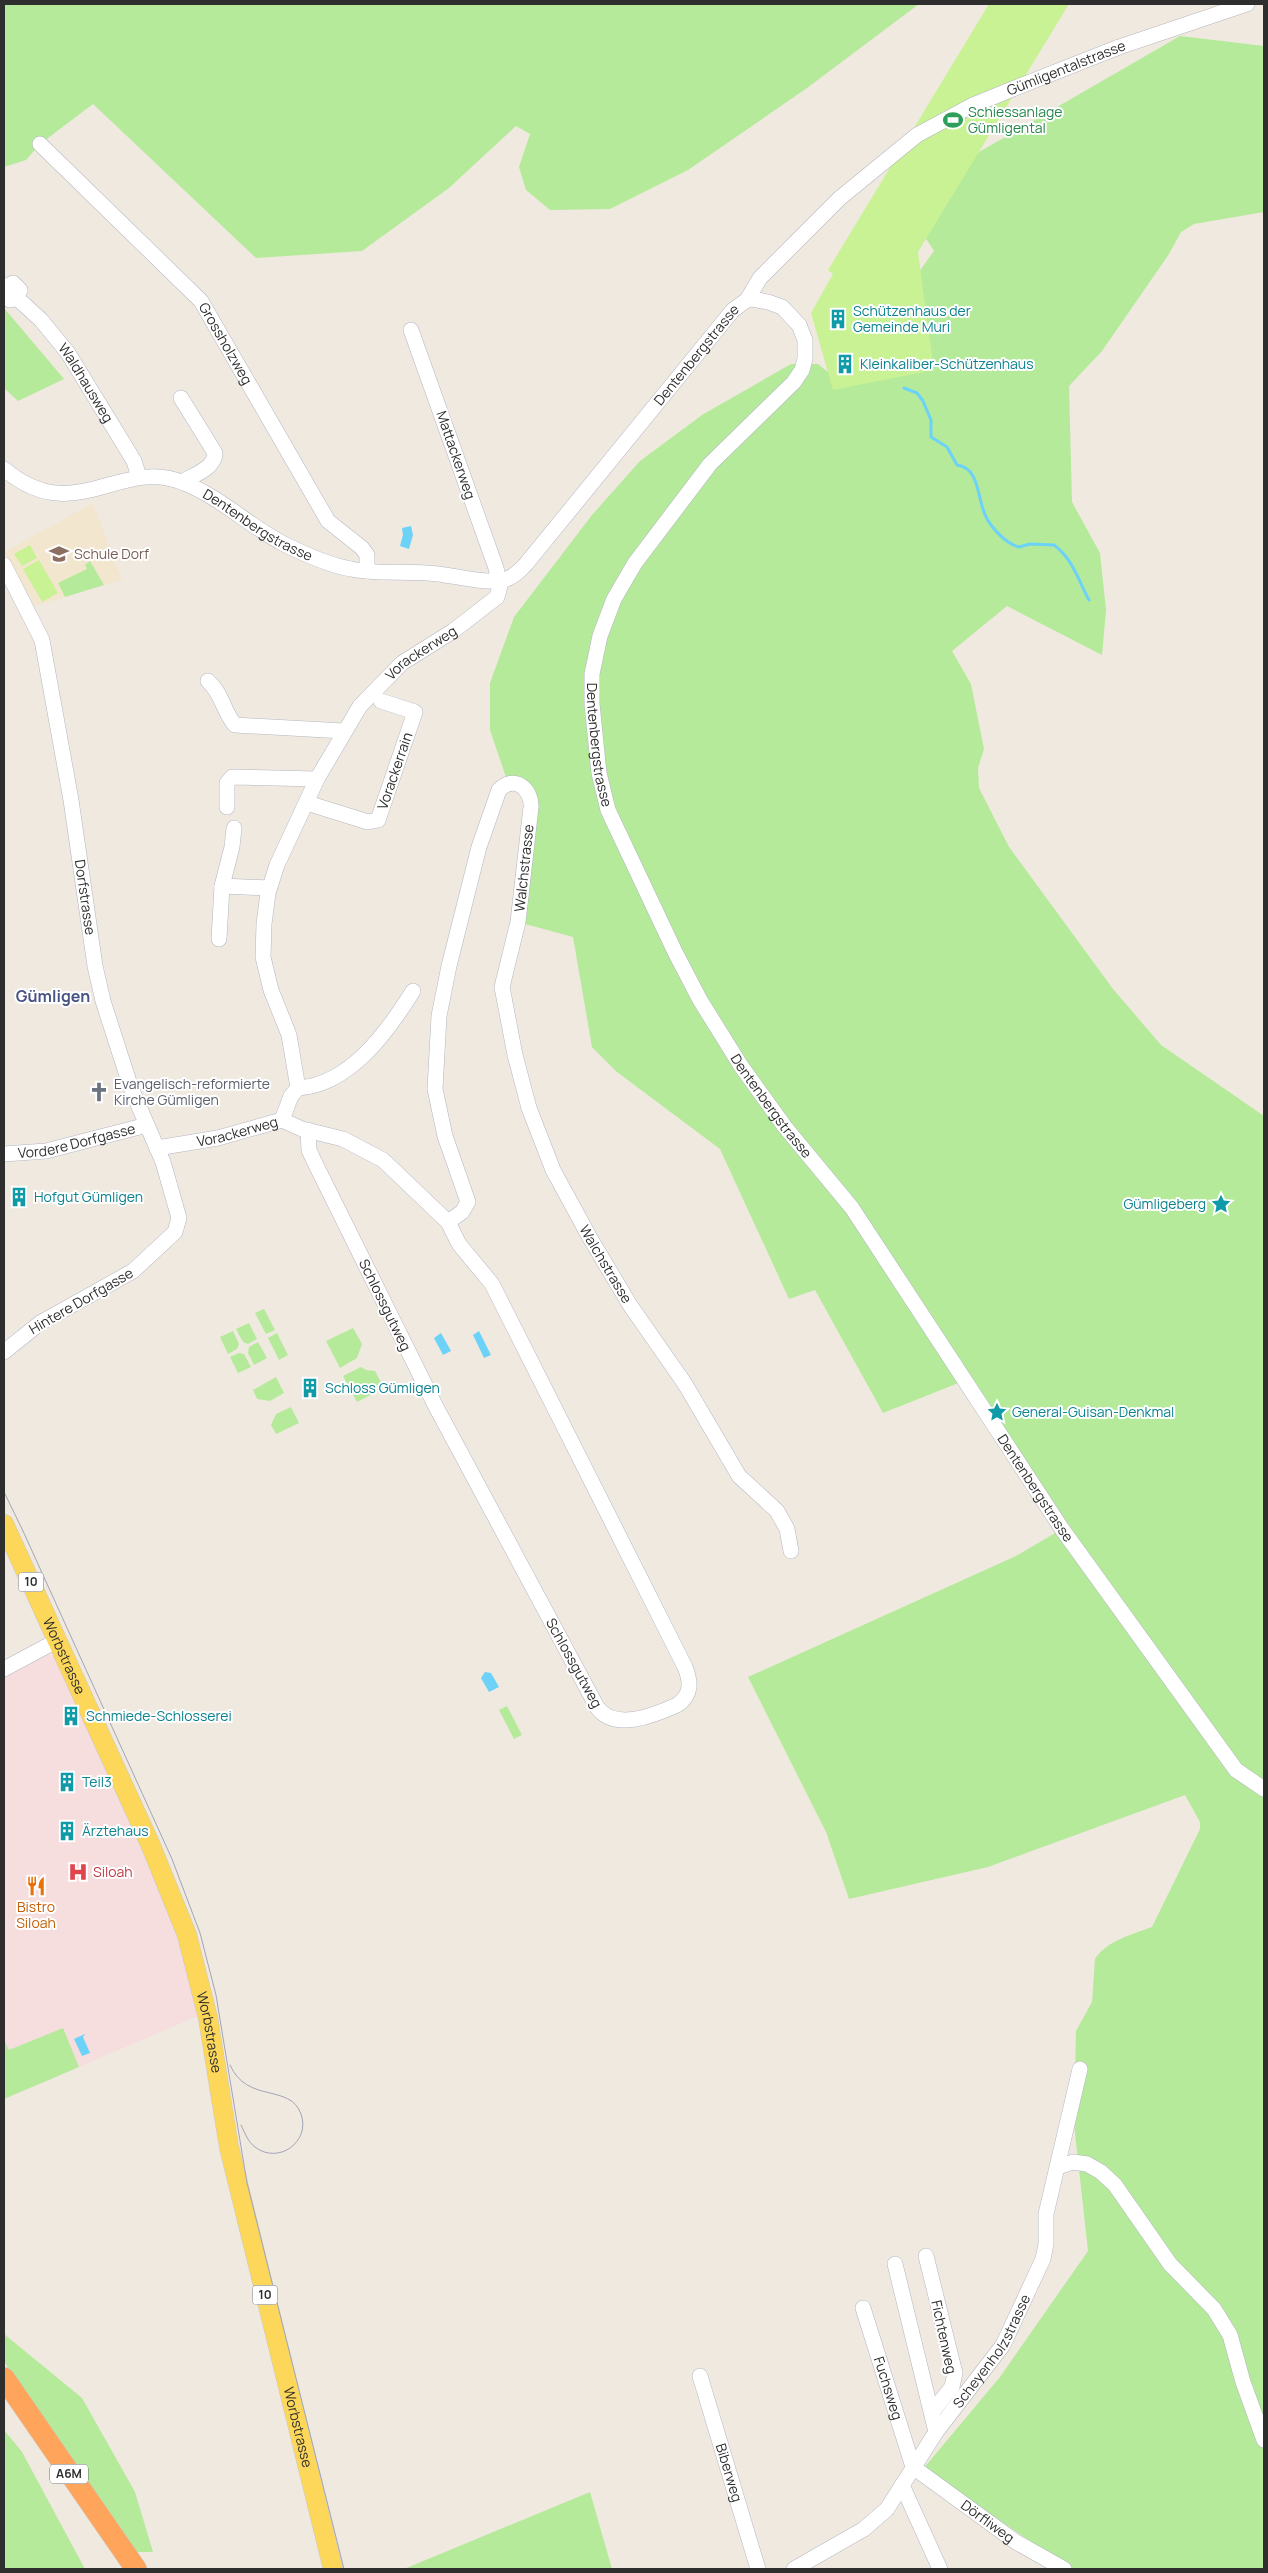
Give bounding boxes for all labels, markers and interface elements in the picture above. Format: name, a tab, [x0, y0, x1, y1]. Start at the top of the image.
street label: Gümligentalstrasse	[1004, 35, 1128, 99]
place label: Schiessanlage Gümligental	[968, 102, 1062, 137]
sports icon: Schiessanlage Gümligental	[942, 109, 964, 131]
street label: Grossholzweg	[195, 299, 257, 388]
street label: Dentenbergstrasse	[649, 299, 742, 409]
place label: Schützenhaus der Gemeinde Muri	[853, 301, 971, 336]
building icon: Schützenhaus der Gemeinde Muri	[827, 308, 849, 330]
street label: Waldhausweg	[54, 339, 118, 426]
building icon: Kleinkaliber-Schützenhaus	[834, 353, 856, 375]
place label: Kleinkaliber-Schützenhaus	[860, 354, 1034, 373]
street label: Mattackerweg	[432, 408, 480, 502]
street label: Dentenbergstrasse	[200, 484, 316, 565]
school or university icon: Schule Dorf	[48, 543, 70, 565]
place label: Schule Dorf	[74, 544, 149, 563]
street label: Vorackerweg	[381, 621, 460, 684]
street label: Dentenbergstrasse	[583, 683, 617, 809]
street label: Vorackerrain	[372, 730, 416, 812]
street label: Walchstrasse	[509, 823, 538, 913]
street label: Dorfstrasse	[71, 858, 100, 936]
district label: Gümligen	[16, 985, 90, 1007]
street label: Dentenbergstrasse	[727, 1050, 817, 1162]
place label: Evangelisch-reformierte Kirche Gümligen	[114, 1074, 270, 1109]
church icon: Evangelisch-reformierte Kirche Gümligen	[88, 1081, 110, 1103]
street label: Vorackerweg	[195, 1112, 280, 1150]
street label: Vordere Dorfgasse	[17, 1118, 137, 1162]
building icon: Hofgut Gümligen	[8, 1186, 30, 1208]
place label: Hofgut Gümligen	[34, 1187, 143, 1206]
place icon: Gümligeberg	[1210, 1193, 1232, 1215]
place label: Gümligeberg	[1123, 1194, 1206, 1213]
street label: Walchstrasse	[576, 1221, 637, 1307]
street label: Schlossgutweg	[355, 1256, 416, 1354]
street label: Hintere Dorfgasse	[25, 1263, 136, 1338]
building icon: Schloss Gümligen	[299, 1377, 321, 1399]
place label: Schloss Gümligen	[325, 1378, 440, 1397]
place icon: General-Guisan-Denkmal	[986, 1401, 1008, 1423]
place label: General-Guisan-Denkmal	[1012, 1402, 1174, 1421]
street label: Dentenbergstrasse	[993, 1430, 1078, 1545]
road number: 10	[18, 1572, 44, 1591]
street label: Worbstrasse	[39, 1614, 90, 1697]
street label: Schlossgutweg	[542, 1614, 607, 1711]
building icon: Schmiede-Schlosserei	[60, 1705, 82, 1727]
place label: Schmiede-Schlosserei	[86, 1706, 232, 1725]
building icon: Teil3	[56, 1771, 78, 1793]
place label: Teil3	[82, 1772, 112, 1791]
building icon: Ärztehaus	[56, 1820, 78, 1842]
place label: Ärztehaus	[82, 1821, 149, 1840]
hospital icon: Siloah	[67, 1861, 89, 1883]
place label: Siloah	[93, 1862, 133, 1881]
restaurant icon: Bistro Siloah	[25, 1875, 47, 1897]
place label: Bistro Siloah	[16, 1897, 56, 1932]
street label: Worbstrasse	[193, 1990, 227, 2074]
road number: 10	[252, 2286, 278, 2304]
street label: Scheyenholzstrasse	[948, 2291, 1034, 2412]
street label: Fichtenweg	[927, 2298, 962, 2376]
street label: Fuchsweg	[870, 2354, 908, 2422]
street label: Worbstrasse	[280, 2385, 318, 2469]
street label: Biberweg	[712, 2441, 747, 2504]
road number: A6M	[50, 2464, 88, 2484]
street label: Dörfliweg	[957, 2495, 1018, 2547]

